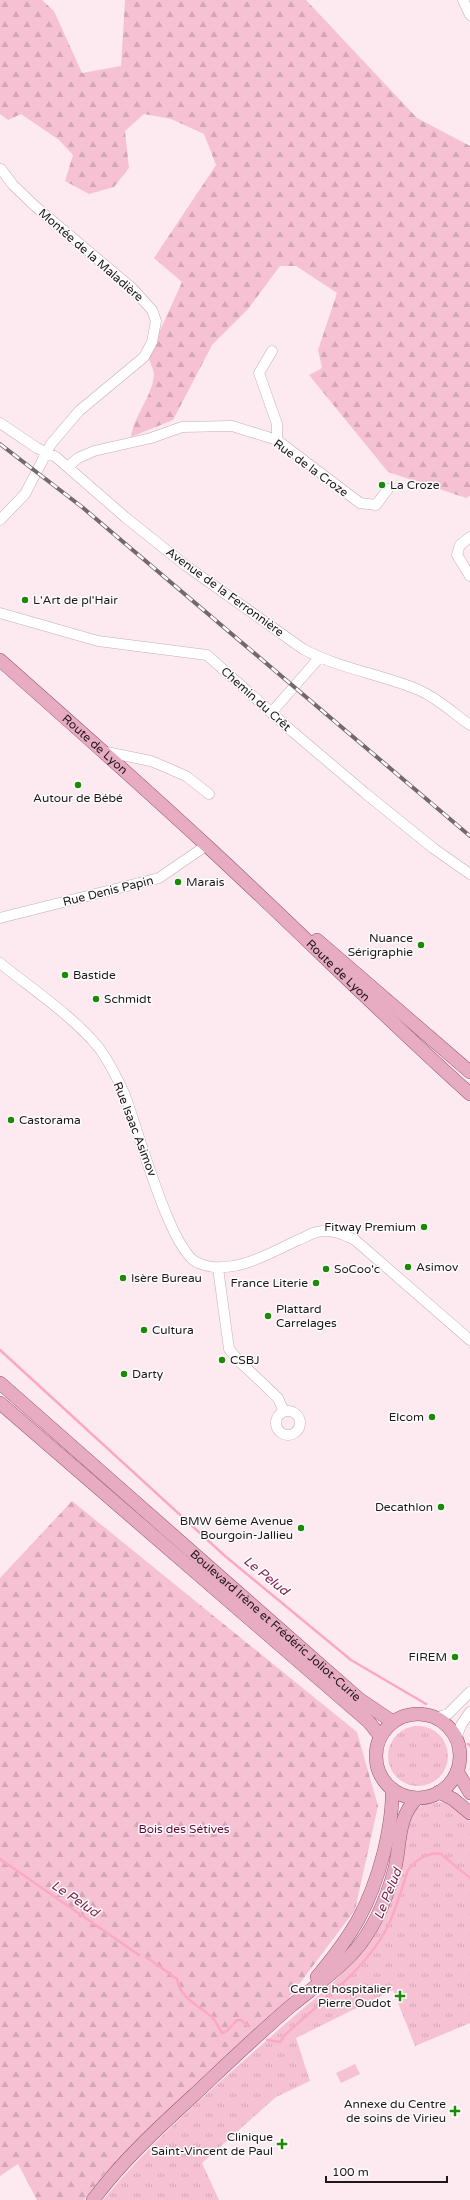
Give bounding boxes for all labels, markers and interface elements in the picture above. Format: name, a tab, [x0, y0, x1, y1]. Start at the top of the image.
street label: Montée de la Maladière	[36, 206, 146, 304]
street label: Rue de la Croze	[271, 436, 351, 500]
place label: La Croze	[390, 478, 440, 492]
marker: La Croze	[377, 480, 387, 490]
street label: Avenue de la Ferronnière	[163, 545, 287, 639]
place label: L'Art de pl'Hair	[33, 593, 118, 607]
marker: L'Art de pl'Hair	[20, 595, 30, 605]
street label: Chemin du Crêt	[218, 664, 294, 734]
street label: Route de Lyon	[59, 711, 131, 777]
marker: Autour de Bébé	[73, 780, 83, 790]
place label: Autour de Bébé	[33, 791, 123, 805]
street label: Rue Denis Papin	[61, 873, 155, 909]
place label: Marais	[186, 875, 225, 889]
marker: Marais	[173, 877, 183, 887]
place label: Nuance Sérigraphie	[348, 931, 413, 959]
street label: Route de Lyon	[303, 937, 373, 1004]
marker: Nuance Sérigraphie	[416, 940, 426, 950]
place label: Bastide	[73, 968, 116, 982]
marker: Bastide	[60, 970, 70, 980]
place label: Schmidt	[104, 992, 152, 1006]
marker: Schmidt	[91, 994, 101, 1004]
street label: Rue Isaac Asimov	[111, 1080, 160, 1179]
place label: Castorama	[19, 1113, 81, 1127]
marker: Castorama	[6, 1115, 16, 1125]
place label: Fitway Premium	[324, 1220, 416, 1234]
marker: Fitway Premium	[419, 1222, 429, 1232]
place label: Asimov	[416, 1260, 459, 1274]
place label: SoCoo'c	[334, 1262, 380, 1276]
marker: Asimov	[403, 1262, 413, 1272]
marker: SoCoo'c	[321, 1264, 331, 1274]
place label: Isère Bureau	[131, 1271, 202, 1285]
marker: Isère Bureau	[118, 1273, 128, 1283]
place label: France Literie	[231, 1276, 308, 1290]
marker: France Literie	[311, 1278, 321, 1288]
place label: Plattard Carrelages	[276, 1302, 337, 1330]
marker: Plattard Carrelages	[263, 1311, 273, 1321]
place label: Cultura	[152, 1323, 194, 1337]
marker: Cultura	[139, 1325, 149, 1335]
place label: CSBJ	[230, 1353, 260, 1367]
marker: CSBJ	[217, 1355, 227, 1365]
place label: Darty	[132, 1367, 164, 1381]
marker: Darty	[119, 1369, 129, 1379]
place label: Elcom	[389, 1410, 424, 1424]
marker: Elcom	[427, 1412, 437, 1422]
place label: Decathlon	[375, 1500, 433, 1514]
marker: Decathlon	[436, 1502, 446, 1512]
place label: BMW 6ème Avenue Bourgoin-Jallieu	[180, 1514, 293, 1542]
marker: BMW 6ème Avenue Bourgoin-Jallieu	[296, 1523, 306, 1533]
street label: Boulevard Irène et Frédéric Joliot-Curie	[187, 1547, 364, 1704]
water label: Le Pelud	[240, 1553, 293, 1600]
place label: FIREM	[408, 1650, 447, 1664]
marker: FIREM	[450, 1652, 460, 1662]
park label: Bois des Sétives	[138, 1822, 230, 1836]
water label: Le Pelud	[371, 1865, 406, 1922]
water label: Le Pelud	[48, 1877, 103, 1922]
place label: Centre hospitalier Pierre Oudot	[290, 1982, 391, 2010]
marker: Centre hospitalier Pierre Oudot	[394, 1990, 406, 2002]
place label: Annexe du Centre de soins de Virieu	[344, 2097, 446, 2125]
marker: Annexe du Centre de soins de Virieu	[449, 2105, 461, 2117]
place label: Clinique Saint-Vincent de Paul	[151, 2130, 273, 2158]
marker: Clinique Saint-Vincent de Paul	[276, 2138, 288, 2150]
scale bar	[326, 2158, 447, 2184]
text: 100 m	[332, 2165, 369, 2179]

